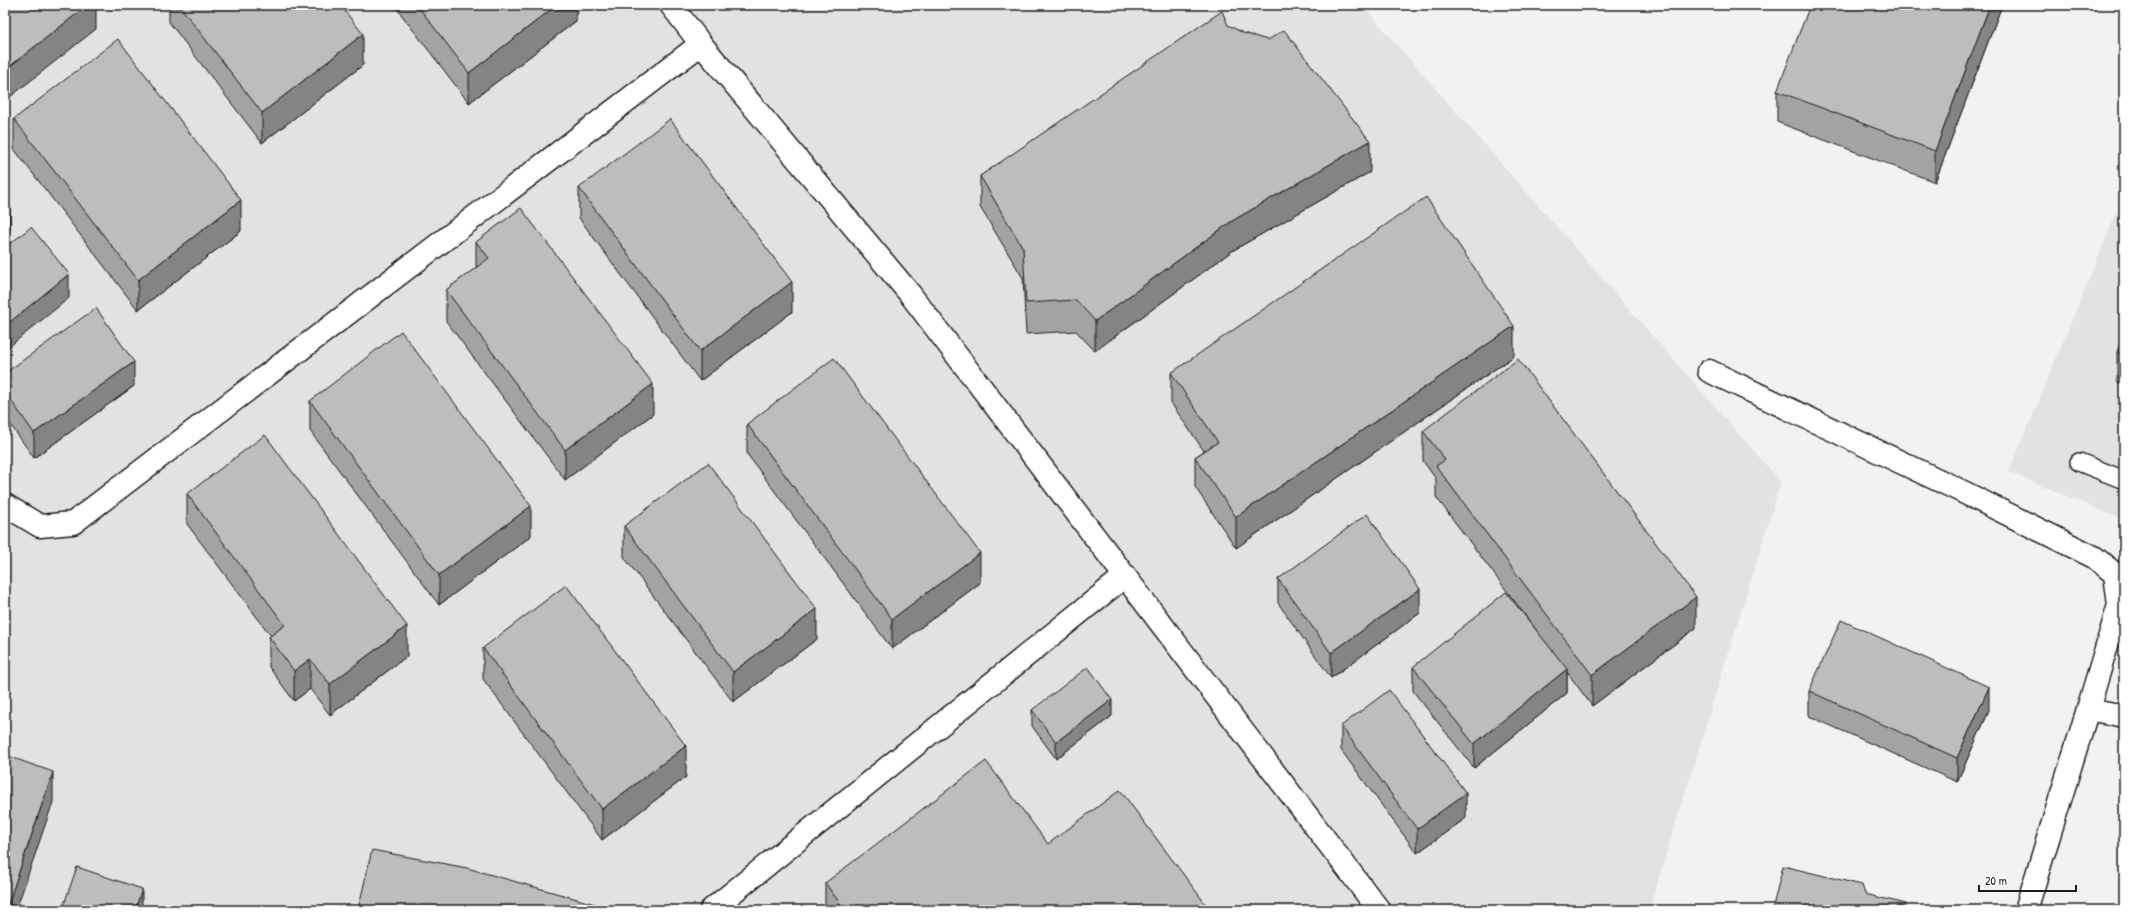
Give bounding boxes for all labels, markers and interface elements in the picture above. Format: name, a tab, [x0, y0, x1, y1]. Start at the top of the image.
scale bar	[1979, 867, 2076, 893]
text: 20 m	[1985, 872, 2007, 889]

